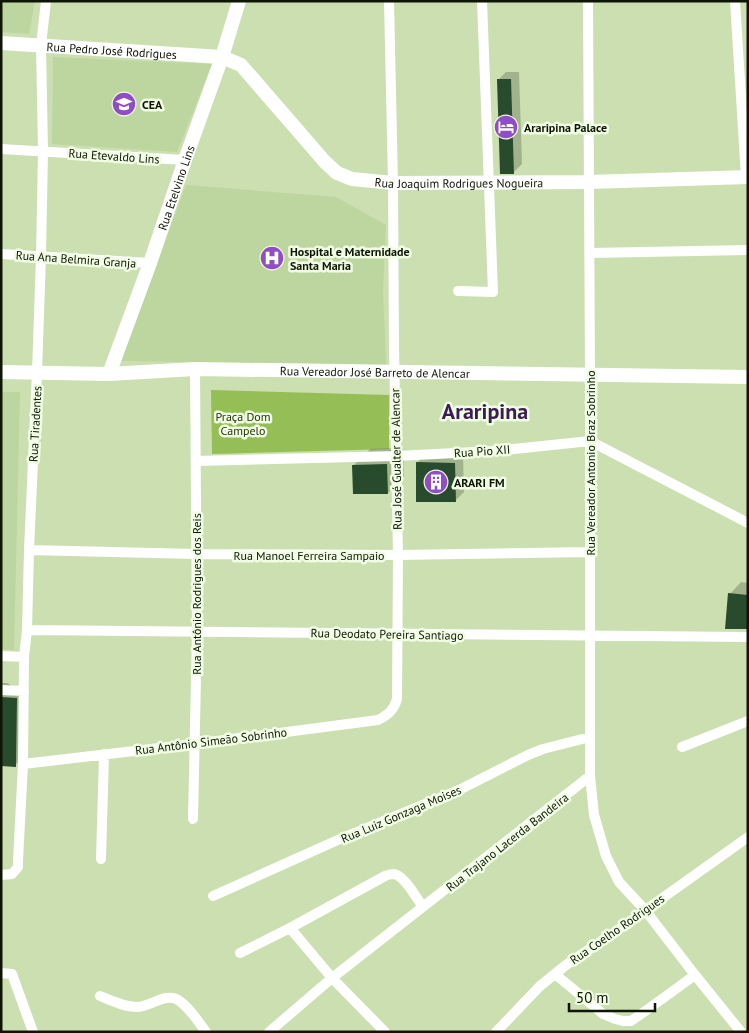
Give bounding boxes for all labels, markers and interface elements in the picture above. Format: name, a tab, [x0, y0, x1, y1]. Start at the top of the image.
street label: Rua Pedro José Rodrigues	[46, 38, 177, 62]
school or university icon: CEA	[111, 91, 137, 117]
place label: CEA	[142, 97, 163, 112]
hotel icon: Araripina Palace	[493, 114, 519, 140]
place label: Araripina Palace	[524, 120, 607, 135]
street label: Rua Etelvino Lins	[154, 143, 197, 232]
street label: Rua Etevaldo Lins	[68, 145, 160, 167]
street label: Rua Joaquim Rodrigues Nogueira	[374, 174, 543, 191]
place label: Hospital e Maternidade Santa Maria	[290, 244, 410, 273]
hospital icon: Hospital e Maternidade Santa Maria	[259, 245, 285, 271]
street label: Rua Ana Belmira Granja	[15, 247, 137, 271]
street label: Rua Vereador José Barreto de Alencar	[280, 363, 470, 380]
street label: Rua Vereador Antonio Braz Sobrinho	[583, 370, 598, 556]
street label: Rua Tiradentes	[26, 385, 44, 463]
street label: Rua José Gualter de Alencar	[387, 388, 405, 530]
district label: Araripina	[442, 397, 528, 425]
park label: Praça Dom Campelo	[216, 409, 270, 438]
street label: Rua Pio XII	[453, 442, 511, 460]
building icon: ARARI FM	[423, 469, 449, 495]
place label: ARARI FM	[454, 475, 505, 490]
street label: Rua Antônio Rodrigues dos Reis	[189, 513, 204, 675]
street label: Rua Manoel Ferreira Sampaio	[233, 548, 385, 563]
street label: Rua Deodato Pereira Santiago	[310, 625, 464, 643]
street label: Rua Antônio Simeão Sobrinho	[134, 724, 288, 758]
street label: Rua Luiz Gonzaga Moises	[339, 782, 463, 846]
street label: Rua Trajano Lacerda Bandeira	[443, 790, 571, 894]
street label: Rua Coelho Rodrigues	[567, 891, 667, 967]
scale bar	[569, 980, 655, 1012]
text: 50 m	[576, 988, 609, 1007]

